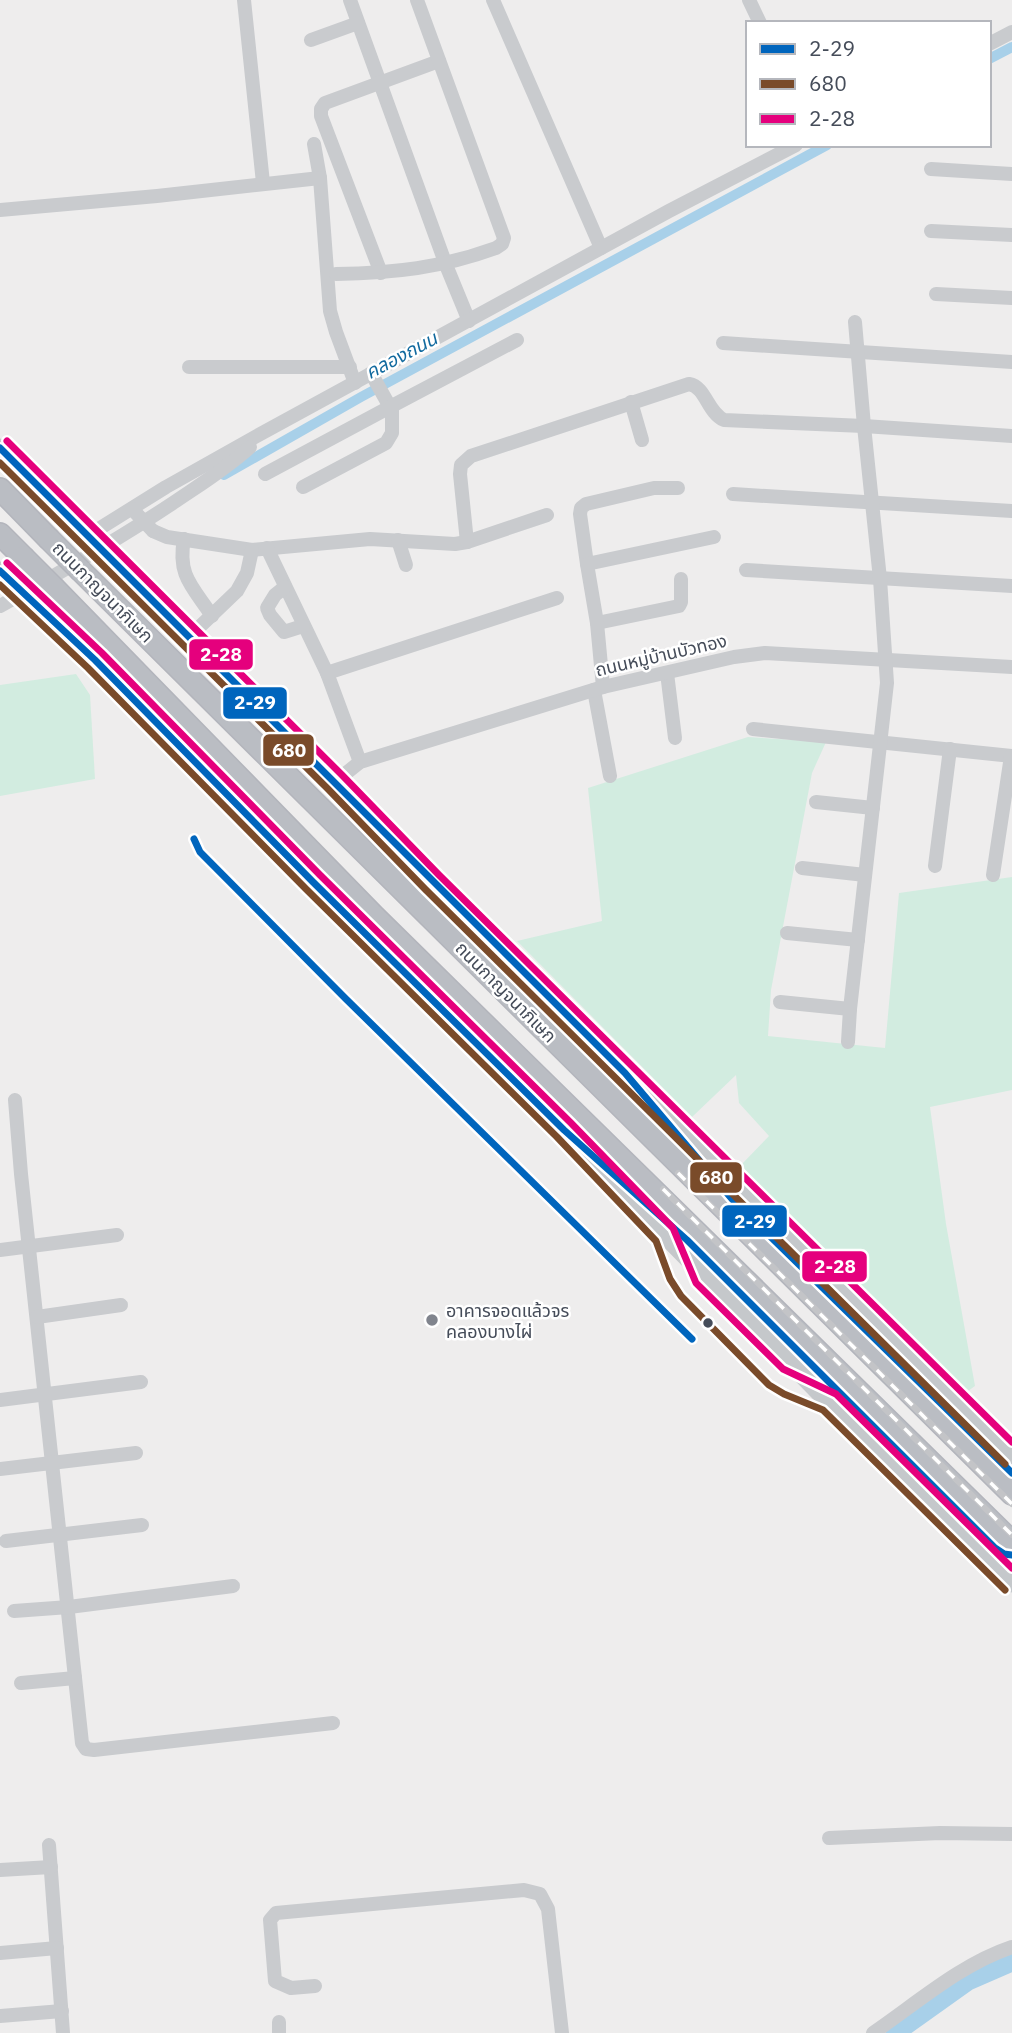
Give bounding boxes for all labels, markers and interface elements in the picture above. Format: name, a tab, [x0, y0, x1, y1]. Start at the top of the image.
legend	[746, 21, 991, 147]
text: 2-29	[809, 34, 855, 62]
text: 680	[809, 69, 847, 97]
text: 2-28	[809, 104, 855, 132]
water label: คลองถนน	[361, 325, 442, 384]
street label: ถนนกาญจนาภิเษก	[48, 537, 158, 647]
street label: ถนนหมู่บ้านบัวทอง	[593, 629, 729, 682]
line badge: 2-28	[188, 638, 254, 671]
text: 2-28	[200, 642, 242, 666]
line badge: 2-29	[222, 686, 288, 720]
text: 2-29	[234, 690, 276, 714]
line badge: 680	[262, 733, 315, 767]
text: 680	[272, 738, 306, 762]
street label: ถนนกาญจนาภิเษก	[451, 937, 561, 1047]
line badge: 680	[689, 1161, 743, 1194]
text: 680	[699, 1165, 733, 1189]
line badge: 2-29	[721, 1204, 788, 1238]
text: 2-29	[734, 1209, 776, 1233]
line badge: 2-28	[801, 1250, 868, 1283]
text: 2-28	[814, 1254, 856, 1278]
place label: อาคารจอดแล้วจร คลองบางไผ่	[446, 1299, 570, 1343]
marker: อาคารจอดแล้วจร คลองบางไผ่	[424, 1312, 440, 1328]
unlabelled marker	[701, 1316, 715, 1330]

